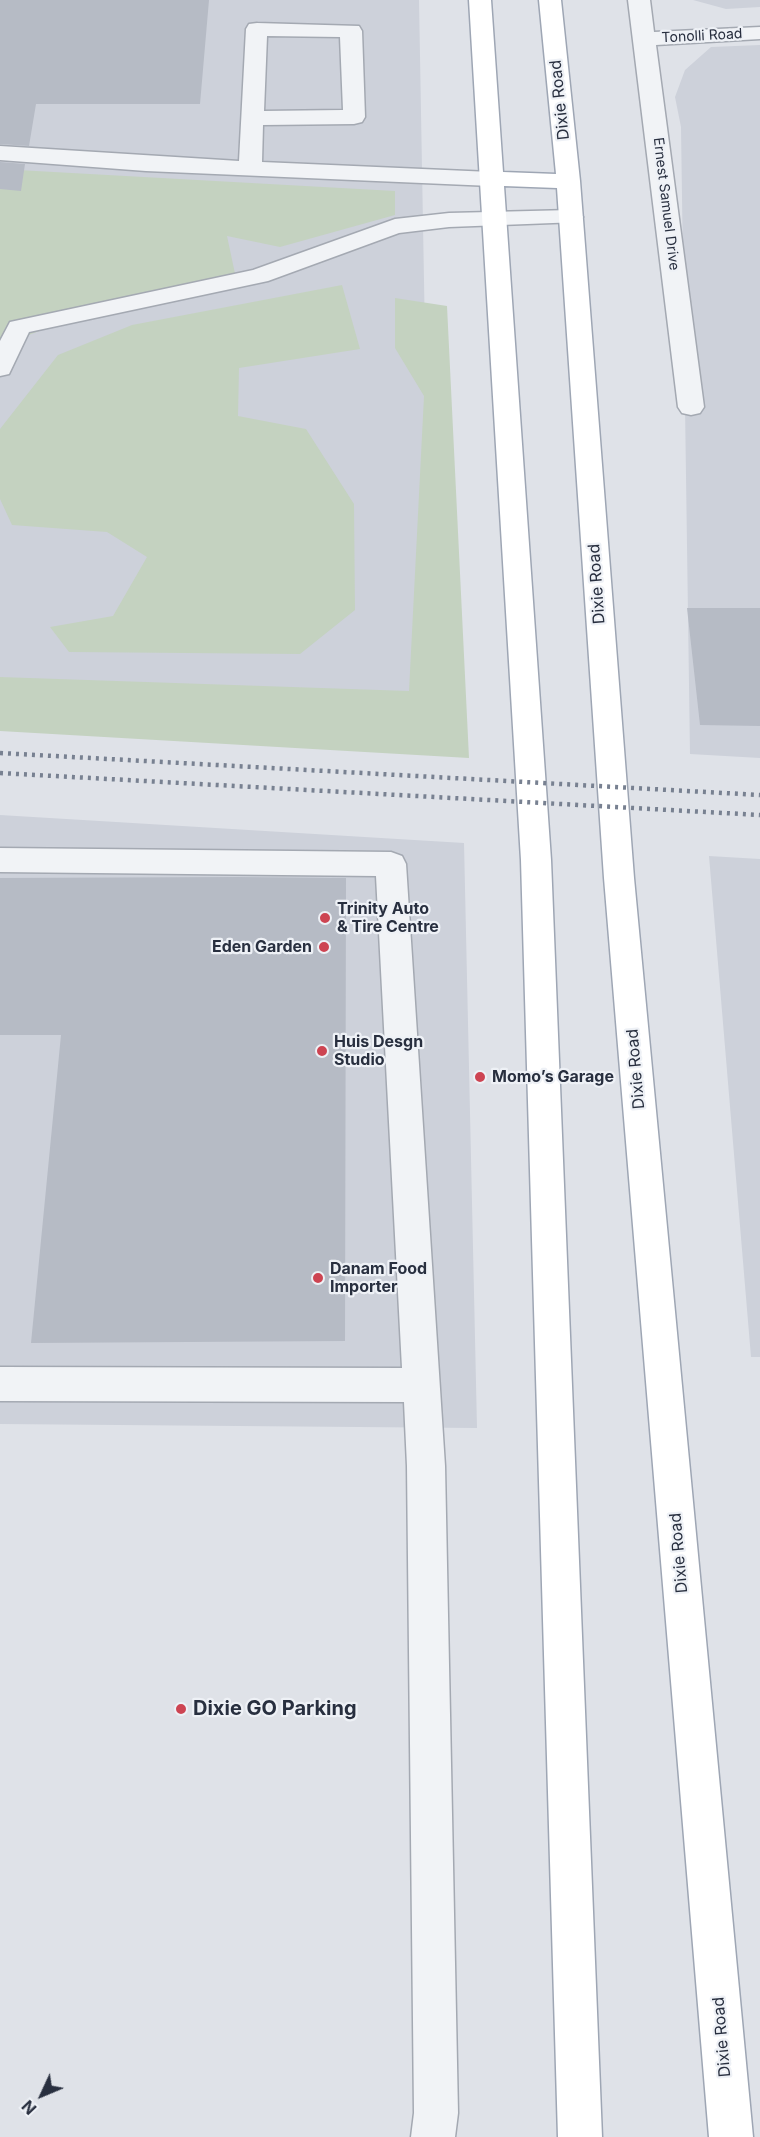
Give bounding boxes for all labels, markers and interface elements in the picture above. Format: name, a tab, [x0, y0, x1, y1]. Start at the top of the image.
street label: Tonolli Road	[661, 25, 743, 47]
street label: Dixie Road	[546, 59, 574, 141]
street label: Ernest Samuel Drive	[650, 137, 682, 271]
street label: Dixie Road	[585, 543, 609, 625]
place label: Trinity Auto & Tire Centre	[337, 899, 439, 937]
marker: Trinity Auto & Tire Centre	[318, 911, 332, 925]
place label: Eden Garden	[212, 937, 312, 957]
marker: Eden Garden	[317, 940, 331, 954]
street label: Dixie Road	[623, 1028, 649, 1110]
place label: Huis Desgn Studio	[334, 1032, 423, 1070]
marker: Huis Desgn Studio	[315, 1044, 329, 1058]
place label: Momo’s Garage	[492, 1067, 614, 1087]
marker: Momo’s Garage	[473, 1070, 487, 1084]
place label: Danam Food Importer	[330, 1259, 427, 1297]
marker: Danam Food Importer	[311, 1271, 325, 1285]
street label: Dixie Road	[666, 1512, 692, 1594]
place label: Dixie GO Parking	[193, 1697, 357, 1721]
marker: Dixie GO Parking	[174, 1702, 188, 1716]
street label: Dixie Road	[709, 1996, 735, 2078]
north arrow	[12, 2065, 72, 2125]
text: N	[18, 2096, 40, 2119]

